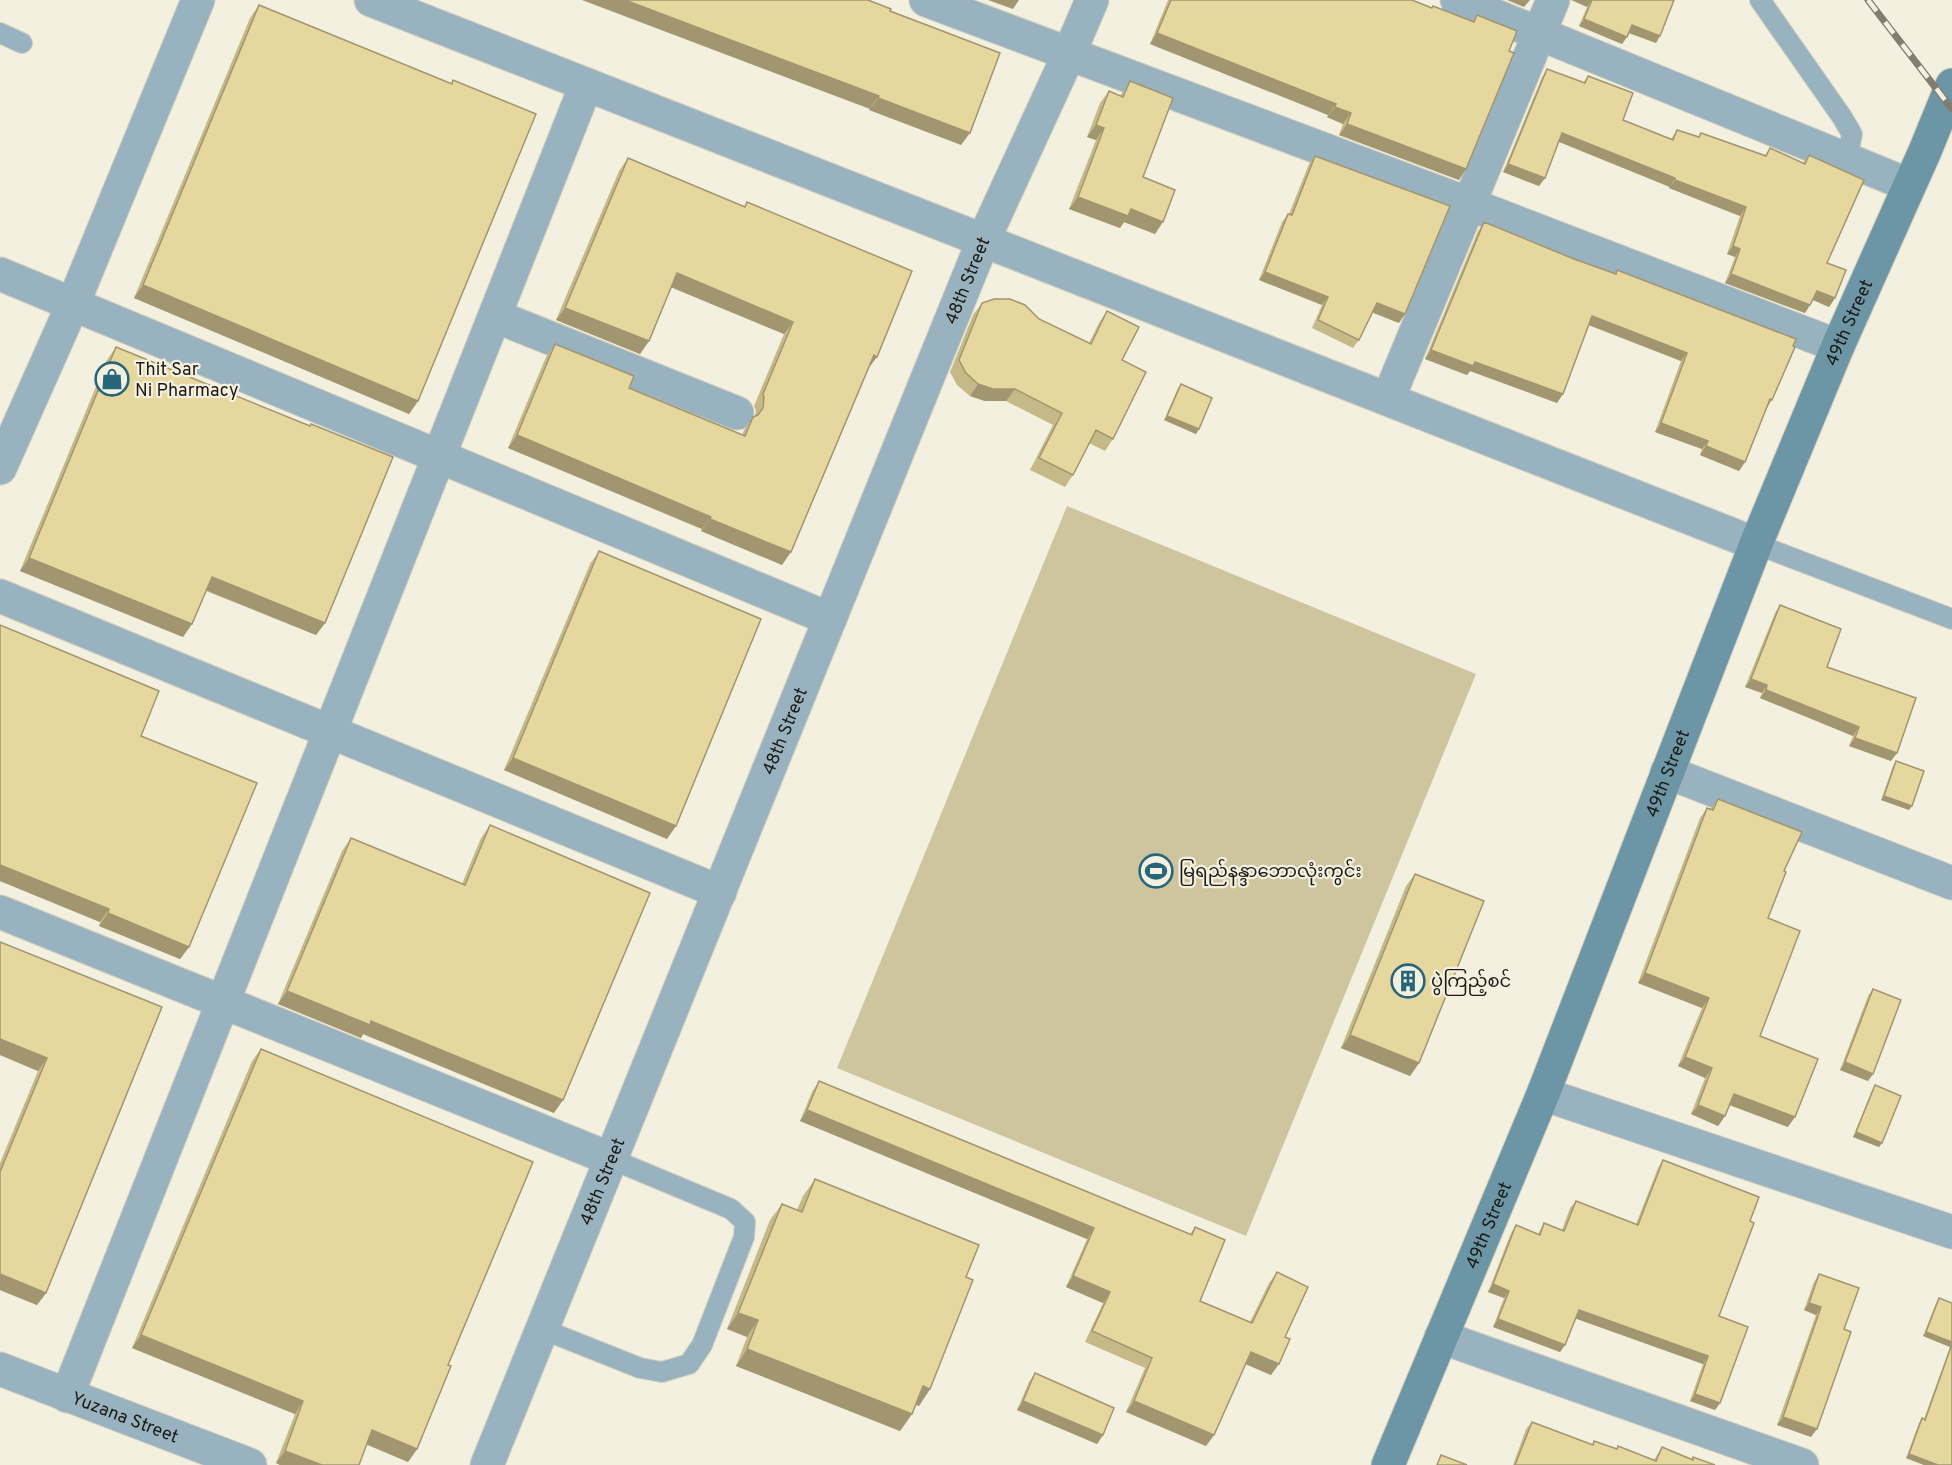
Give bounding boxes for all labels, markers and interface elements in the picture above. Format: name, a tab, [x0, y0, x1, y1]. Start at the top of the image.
street label: 48th Street	[940, 234, 996, 328]
street label: 49th Street	[1821, 276, 1879, 370]
place label: Thit Sar Ni Pharmacy	[135, 359, 238, 403]
shop icon: Thit Sar Ni Pharmacy	[94, 361, 130, 397]
street label: 48th Street	[758, 684, 814, 779]
street label: 49th Street	[1641, 727, 1696, 821]
sports icon: မြရည်နန္ဒာဘောလုံးကွင်း	[1138, 853, 1174, 889]
place label: မြရည်နန္ဒာဘောလုံးကွင်း	[1179, 858, 1362, 886]
building icon: ပွဲကြည့်စင်	[1390, 963, 1426, 999]
place label: ပွဲကြည့်စင်	[1431, 968, 1511, 996]
street label: 48th Street	[575, 1135, 631, 1229]
street label: 49th Street	[1461, 1179, 1518, 1273]
street label: Yuzana Street	[68, 1387, 181, 1449]

